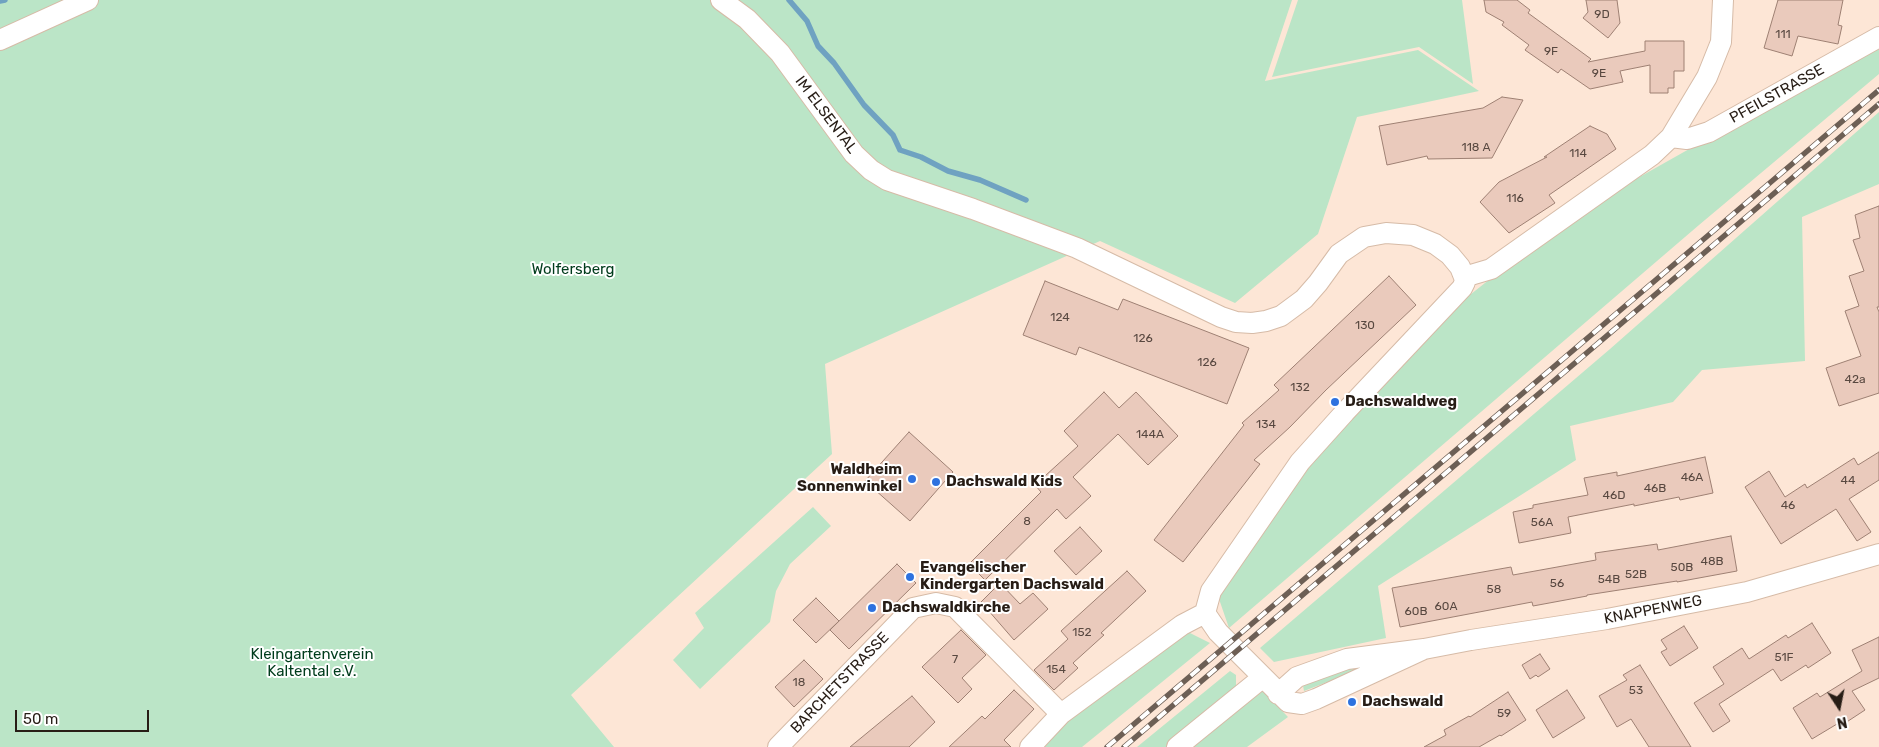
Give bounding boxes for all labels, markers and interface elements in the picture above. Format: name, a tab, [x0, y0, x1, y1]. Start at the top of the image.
house number: 9D	[1594, 8, 1610, 22]
house number: 111	[1775, 28, 1791, 42]
house number: 9F	[1544, 45, 1558, 59]
street label: PFEILSTRASSE	[1727, 61, 1827, 127]
house number: 9E	[1592, 67, 1606, 81]
street label: IM ELSENTAL	[791, 73, 861, 157]
house number: 118 A	[1462, 141, 1490, 155]
house number: 114	[1569, 147, 1587, 161]
house number: 116	[1506, 192, 1524, 206]
park label: Wolfersberg	[531, 261, 615, 279]
house number: 124	[1050, 311, 1070, 325]
house number: 130	[1355, 319, 1375, 333]
house number: 126	[1133, 332, 1153, 346]
house number: 126	[1197, 356, 1217, 370]
house number: 42a	[1844, 373, 1866, 387]
house number: 132	[1290, 381, 1310, 395]
place label: Dachswaldweg	[1345, 393, 1457, 411]
marker: Dachswaldweg	[1329, 396, 1341, 408]
house number: 134	[1256, 418, 1276, 432]
house number: 144A	[1136, 428, 1164, 442]
place label: Waldheim Sonnenwinkel	[797, 461, 902, 496]
house number: 46A	[1681, 471, 1703, 485]
marker: Waldheim Sonnenwinkel	[906, 473, 918, 485]
place label: Dachswald Kids	[946, 473, 1062, 491]
house number: 44	[1841, 474, 1855, 488]
marker: Dachswald Kids	[930, 476, 942, 488]
house number: 46B	[1644, 482, 1666, 496]
house number: 46D	[1603, 489, 1625, 503]
house number: 46	[1781, 499, 1795, 513]
house number: 8	[1023, 515, 1031, 529]
house number: 56A	[1531, 516, 1553, 530]
house number: 48B	[1700, 555, 1724, 569]
place label: Evangelischer Kindergarten Dachswald	[920, 559, 1104, 594]
house number: 50B	[1671, 561, 1693, 575]
house number: 52B	[1625, 568, 1647, 582]
marker: Evangelischer Kindergarten Dachswald	[904, 571, 916, 583]
house number: 54B	[1598, 573, 1620, 587]
house number: 56	[1550, 577, 1564, 591]
house number: 58	[1487, 583, 1501, 597]
street label: KNAPPENWEG	[1602, 592, 1704, 628]
place label: Dachswaldkirche	[882, 599, 1010, 617]
house number: 60A	[1435, 600, 1457, 614]
marker: Dachswaldkirche	[866, 602, 878, 614]
house number: 60B	[1405, 605, 1427, 619]
house number: 152	[1072, 626, 1092, 640]
street label: BARCHETSTRASSE	[787, 629, 893, 737]
park label: Kleingartenverein Kaltental e.V.	[251, 646, 373, 681]
house number: 51F	[1774, 651, 1794, 665]
house number: 7	[952, 653, 958, 667]
house number: 154	[1046, 663, 1066, 677]
house number: 18	[793, 676, 805, 690]
north arrow	[1814, 682, 1864, 732]
house number: 53	[1629, 684, 1643, 698]
place label: Dachswald	[1362, 693, 1443, 711]
marker: Dachswald	[1346, 696, 1358, 708]
scale bar	[18, 700, 151, 732]
house number: 59	[1497, 707, 1511, 721]
text: 50 m	[23, 710, 58, 728]
text: N	[1835, 713, 1849, 732]

